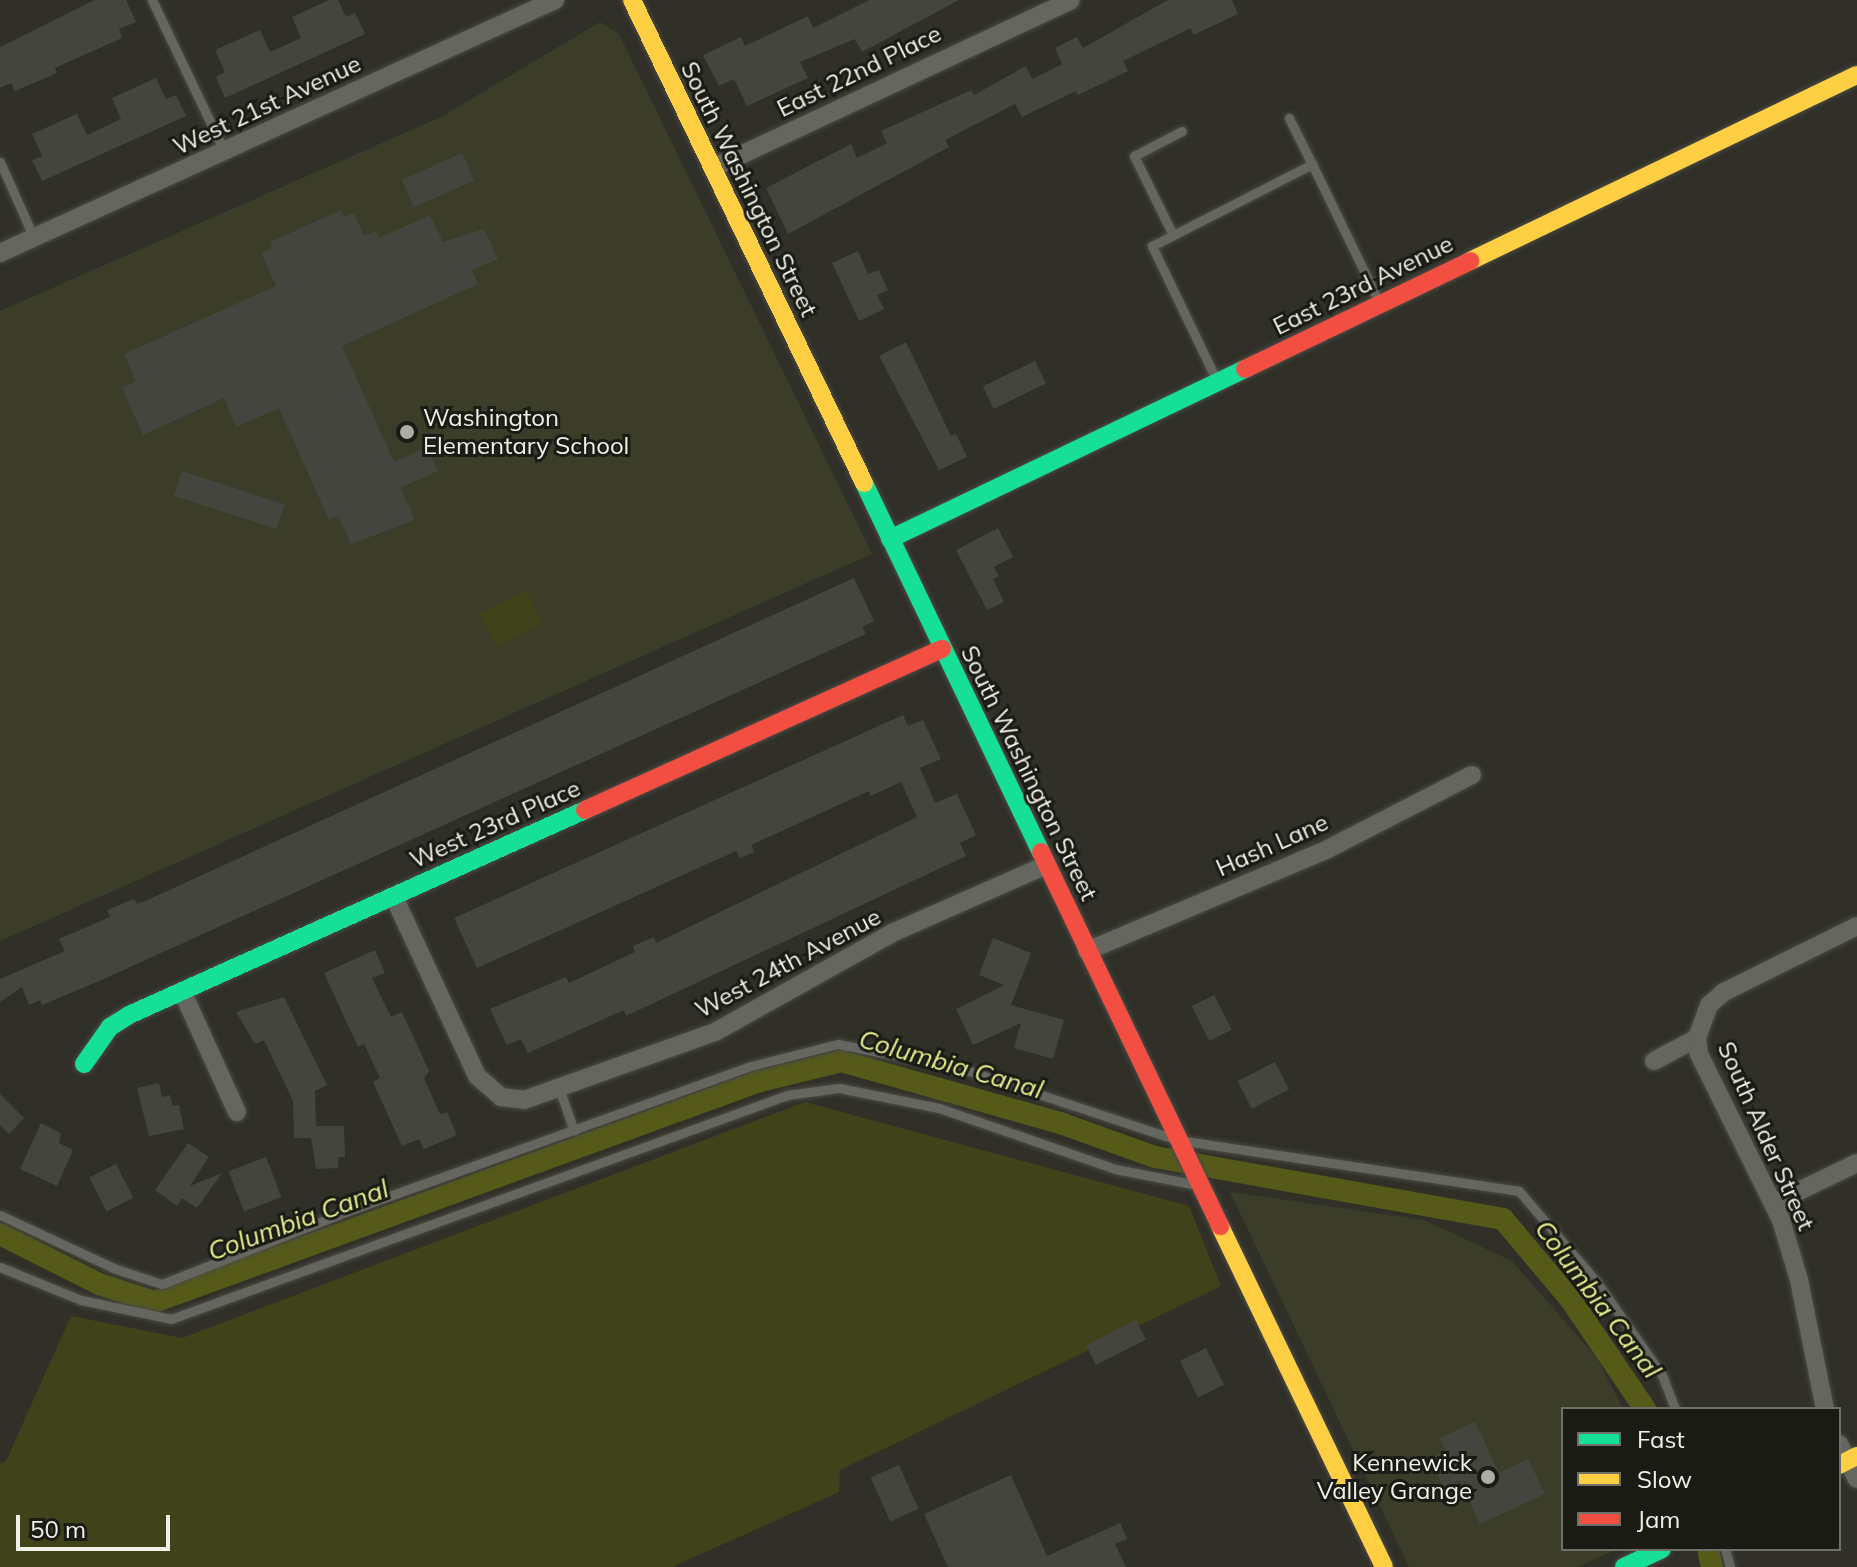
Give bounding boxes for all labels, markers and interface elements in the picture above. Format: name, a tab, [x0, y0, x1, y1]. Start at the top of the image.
street label: East 22nd Place	[772, 19, 946, 123]
street label: West 21st Avenue	[169, 49, 365, 161]
street label: South Washington Street	[675, 57, 823, 321]
street label: East 23rd Avenue	[1268, 229, 1458, 341]
place label: Washington Elementary School	[423, 404, 629, 460]
marker: Washington Elementary School	[398, 423, 416, 441]
street label: South Washington Street	[955, 641, 1103, 905]
street label: West 23rd Place	[405, 774, 585, 874]
street label: Hash Lane	[1212, 808, 1332, 882]
street label: West 24th Avenue	[690, 902, 886, 1024]
water label: Columbia Canal	[855, 1023, 1047, 1105]
street label: South Alder Street	[1711, 1037, 1821, 1235]
water label: Columbia Canal	[203, 1173, 393, 1267]
water label: Columbia Canal	[1528, 1214, 1668, 1384]
legend	[1561, 1407, 1841, 1551]
text: Fast	[1637, 1424, 1685, 1454]
place label: Kennewick Valley Grange	[1317, 1449, 1472, 1505]
text: Slow	[1637, 1464, 1692, 1494]
marker: Kennewick Valley Grange	[1479, 1468, 1497, 1486]
scale bar	[20, 1499, 174, 1549]
text: Jam	[1637, 1504, 1680, 1534]
text: 50 m	[30, 1514, 86, 1544]

